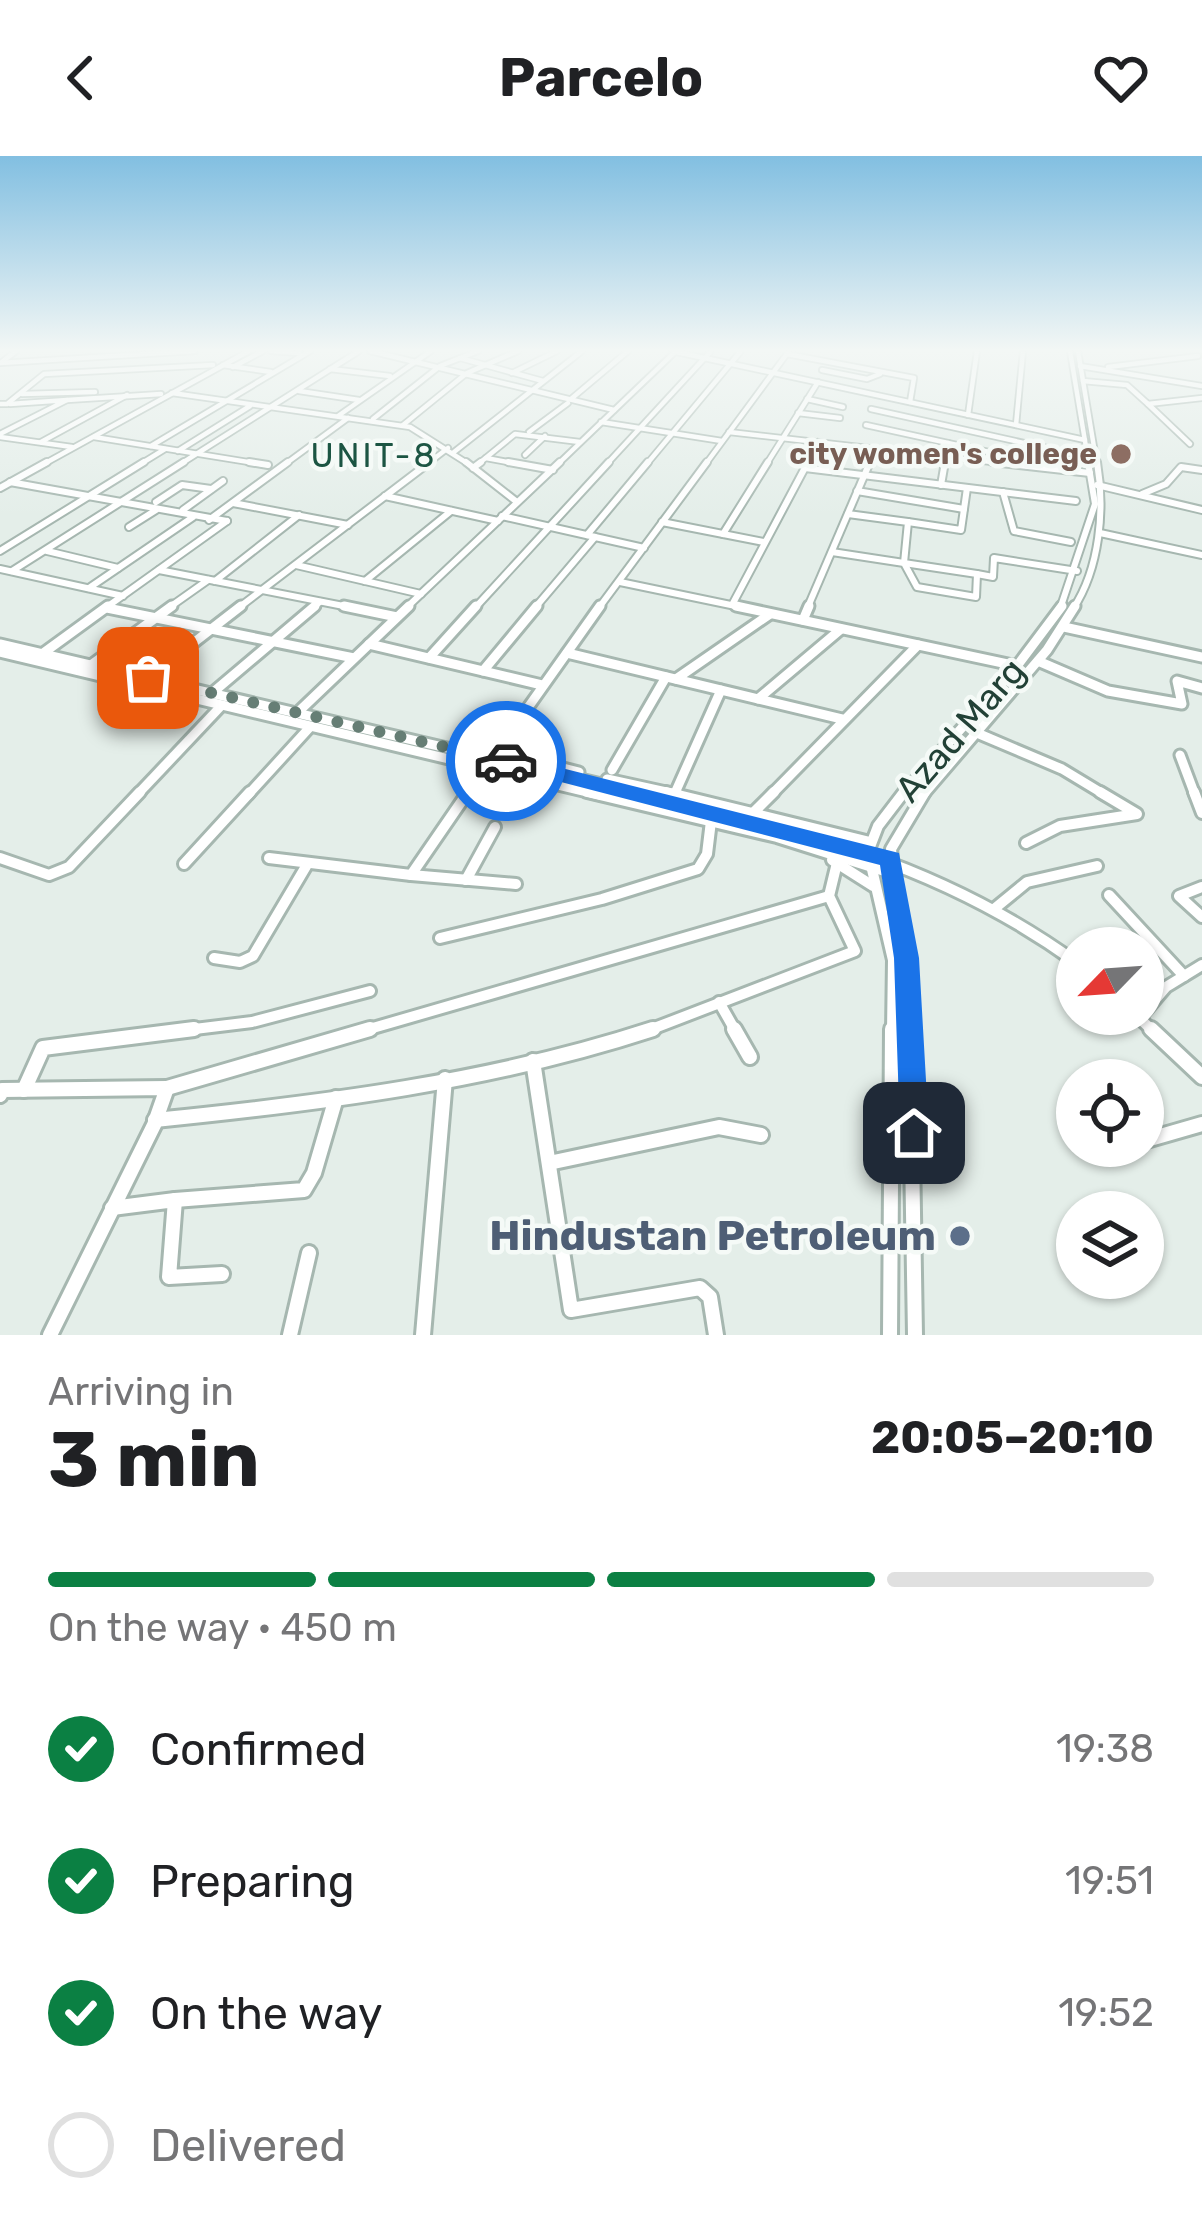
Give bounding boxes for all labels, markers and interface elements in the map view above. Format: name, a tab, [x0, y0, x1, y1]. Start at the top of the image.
icon: back	[48, 45, 114, 111]
icon: heart	[1088, 45, 1154, 111]
text: Parcelo	[499, 46, 703, 110]
district label: UNIT-8	[310, 436, 438, 475]
place label: city women's college	[789, 436, 1097, 472]
marker: city women's college	[1108, 441, 1134, 467]
pin	[97, 627, 199, 729]
icon: bag	[115, 645, 181, 711]
street label: Azad Marg	[886, 650, 1034, 810]
courier	[446, 701, 566, 821]
icon: car	[473, 728, 539, 794]
north arrow	[1056, 927, 1164, 1035]
map controls	[1056, 927, 1164, 1299]
button: locate	[1056, 1059, 1164, 1167]
pin	[863, 1082, 965, 1184]
icon: home	[881, 1100, 947, 1166]
button: layers	[1056, 1191, 1164, 1299]
place label: Hindustan Petroleum	[489, 1211, 936, 1261]
marker: Hindustan Petroleum	[947, 1223, 973, 1249]
text: Arriving in	[48, 1369, 234, 1415]
text: 20:05–20:10	[871, 1411, 1154, 1464]
text: 3 min	[48, 1413, 260, 1506]
text: On the way · 450 m	[48, 1605, 397, 1651]
icon: check	[48, 1716, 114, 1782]
text: Confirmed	[150, 1723, 367, 1776]
text: 19:38	[1056, 1726, 1154, 1772]
icon: check	[48, 1848, 114, 1914]
text: Preparing	[150, 1855, 355, 1908]
text: 19:51	[1065, 1858, 1154, 1904]
icon: check	[48, 1980, 114, 2046]
text: On the way	[150, 1987, 383, 2040]
text: 19:52	[1058, 1990, 1154, 2036]
text: Delivered	[150, 2119, 346, 2172]

